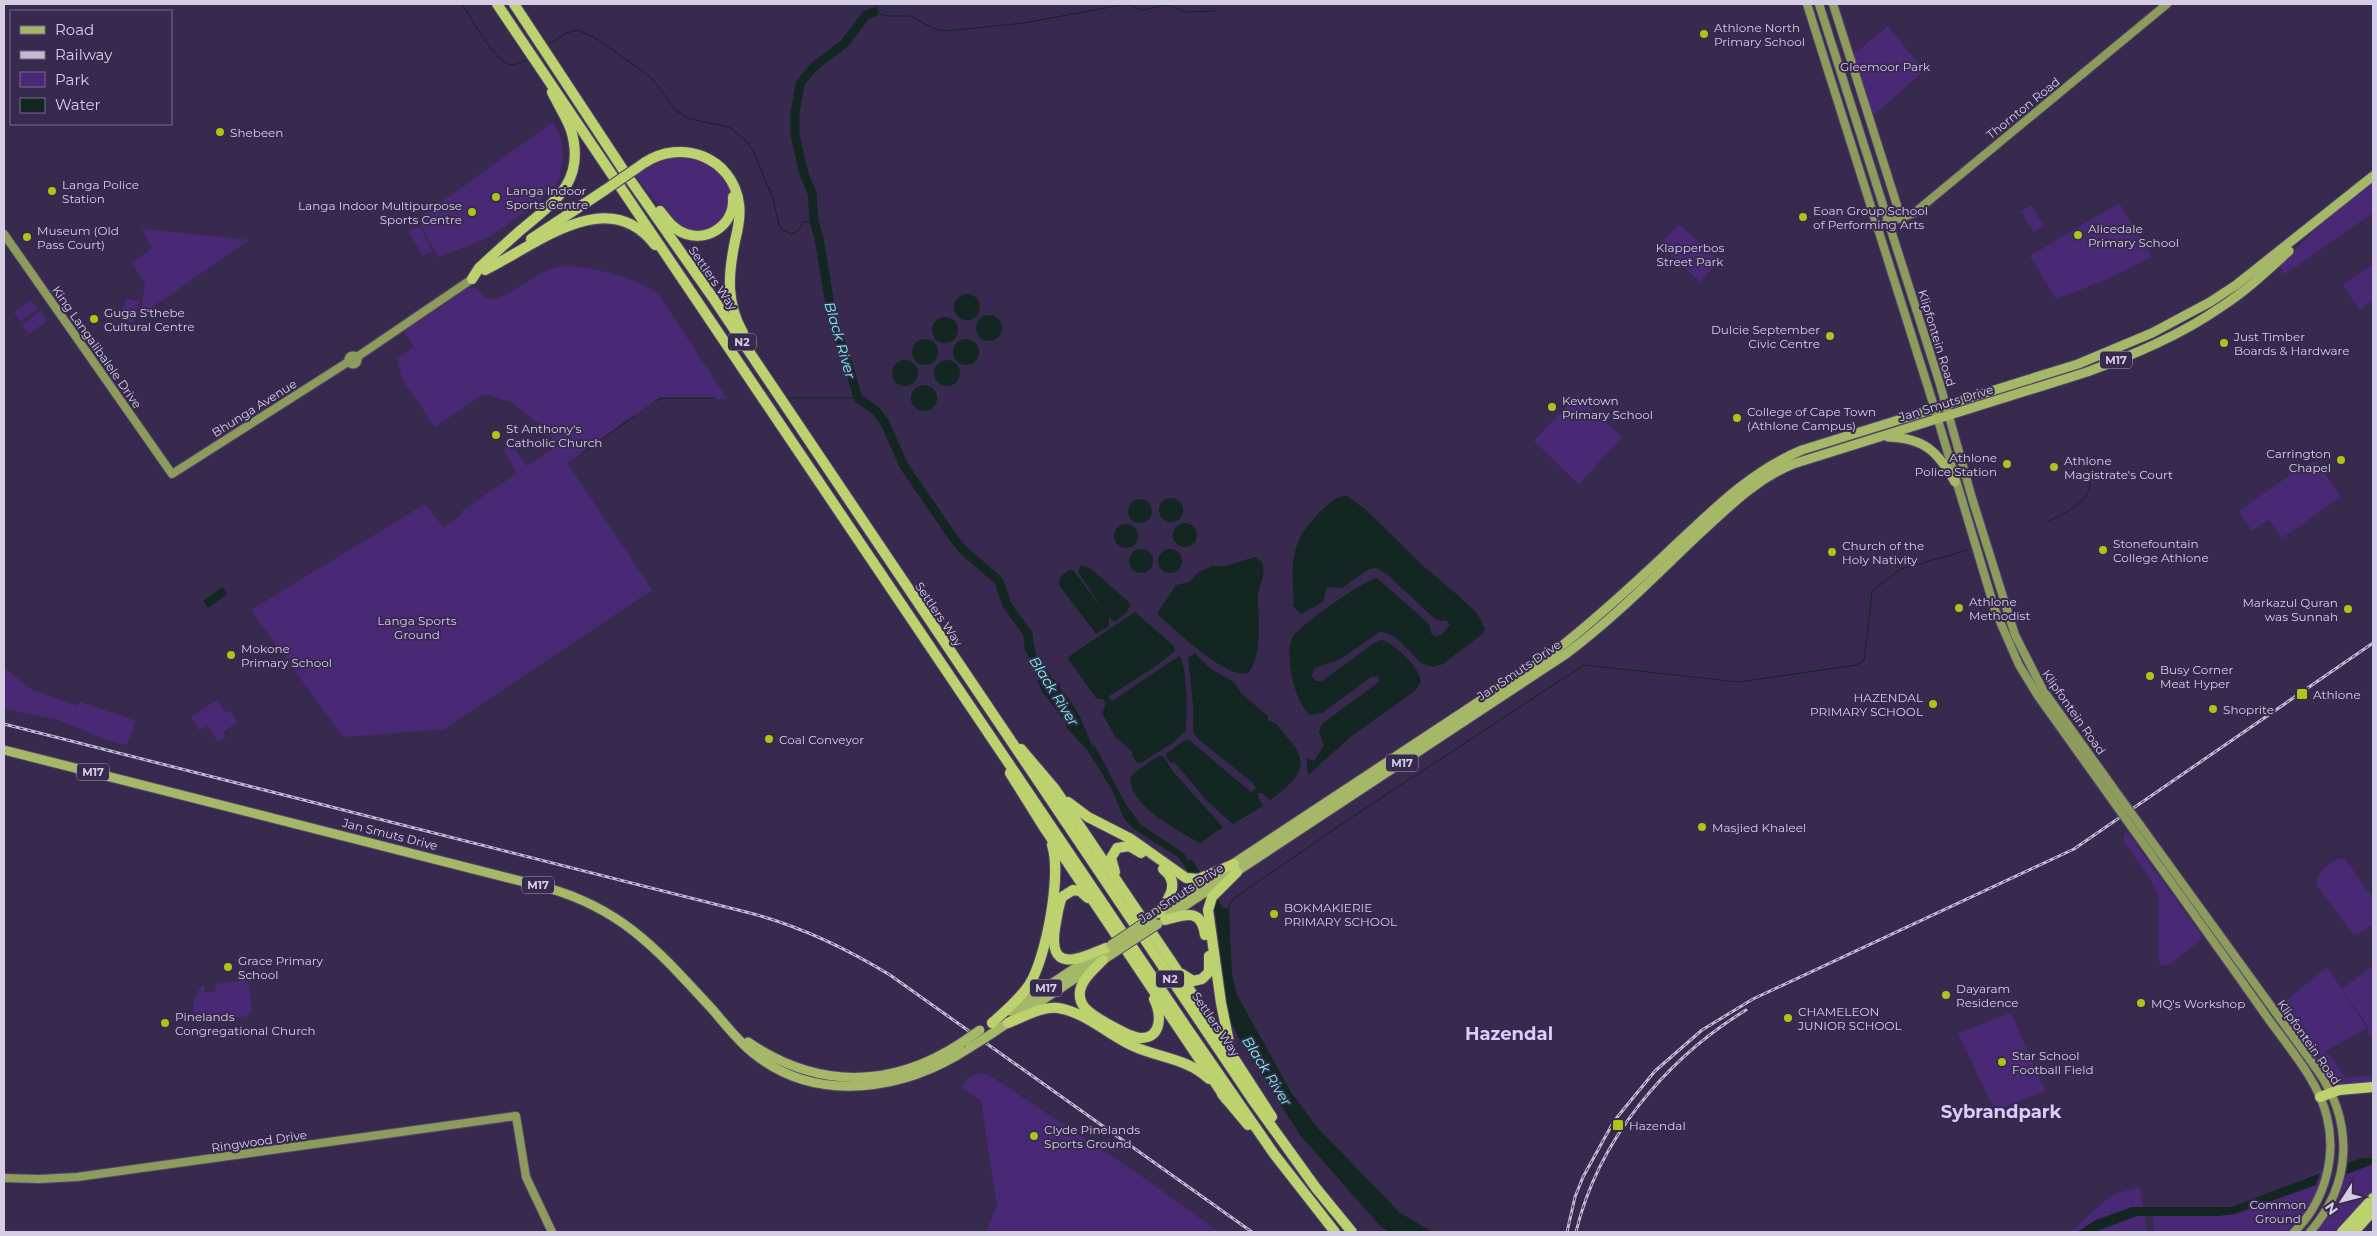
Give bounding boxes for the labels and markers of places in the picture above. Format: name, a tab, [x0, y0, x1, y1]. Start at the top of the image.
place label: Athlone North Primary School	[1714, 20, 1805, 49]
marker: Athlone North Primary School	[1698, 28, 1710, 40]
place label: Shebeen	[230, 125, 283, 140]
marker: Shebeen	[214, 126, 226, 138]
place label: Langa Police Station	[62, 177, 139, 206]
place label: Langa Indoor Sports Centre	[506, 183, 588, 212]
marker: Langa Police Station	[46, 185, 58, 197]
marker: Langa Indoor Sports Centre	[490, 191, 502, 203]
place label: Langa Indoor Multipurpose Sports Centre	[298, 198, 462, 227]
place label: Eoan Group School of Performing Arts	[1813, 203, 1928, 232]
marker: Langa Indoor Multipurpose Sports Centre	[466, 206, 478, 218]
marker: Eoan Group School of Performing Arts	[1797, 211, 1809, 223]
place label: Alicedale Primary School	[2088, 221, 2179, 250]
place label: Museum (Old Pass Court)	[37, 223, 119, 252]
marker: Alicedale Primary School	[2072, 229, 2084, 241]
marker: Museum (Old Pass Court)	[21, 231, 33, 243]
place label: Guga S'thebe Cultural Centre	[104, 305, 195, 334]
marker: Guga S'thebe Cultural Centre	[88, 313, 100, 325]
place label: Dulcie September Civic Centre	[1711, 322, 1820, 351]
place label: Just Timber Boards & Hardware	[2233, 329, 2350, 358]
marker: Dulcie September Civic Centre	[1824, 330, 1836, 342]
marker: Just Timber Boards & Hardware	[2218, 337, 2230, 349]
place label: Kewtown Primary School	[1562, 393, 1653, 422]
marker: Kewtown Primary School	[1546, 401, 1558, 413]
place label: College of Cape Town (Athlone Campus)	[1747, 404, 1876, 433]
marker: College of Cape Town (Athlone Campus)	[1731, 412, 1743, 424]
place label: St Anthony's Catholic Church	[506, 421, 602, 450]
marker: St Anthony's Catholic Church	[490, 429, 502, 441]
place label: Carrington Chapel	[2266, 446, 2331, 475]
place label: Athlone Police Station	[1915, 450, 1997, 479]
place label: Athlone Magistrate's Court	[2064, 453, 2173, 482]
marker: Carrington Chapel	[2335, 454, 2347, 466]
marker: Athlone Police Station	[2001, 458, 2013, 470]
marker: Athlone Magistrate's Court	[2048, 461, 2060, 473]
place label: Stonefountain College Athlone	[2113, 536, 2209, 565]
place label: Church of the Holy Nativity	[1842, 538, 1924, 567]
marker: Stonefountain College Athlone	[2097, 544, 2109, 556]
marker: Church of the Holy Nativity	[1826, 546, 1838, 558]
place label: Athlone Methodist	[1969, 594, 2030, 623]
place label: Markazul Quran was Sunnah	[2242, 595, 2338, 624]
marker: Athlone Methodist	[1953, 602, 1965, 614]
marker: Markazul Quran was Sunnah	[2342, 603, 2354, 615]
place label: Mokone Primary School	[241, 641, 332, 670]
marker: Mokone Primary School	[225, 649, 237, 661]
place label: Busy Corner Meat Hyper	[2160, 662, 2233, 691]
marker: Busy Corner Meat Hyper	[2144, 670, 2156, 682]
marker: Athlone	[2295, 687, 2309, 701]
place label: Athlone	[2313, 687, 2361, 702]
place label: HAZENDAL PRIMARY SCHOOL	[1810, 690, 1923, 719]
marker: HAZENDAL PRIMARY SCHOOL	[1927, 698, 1939, 710]
place label: Shoprite	[2223, 702, 2274, 717]
marker: Shoprite	[2207, 703, 2219, 715]
place label: Coal Conveyor	[779, 732, 864, 747]
marker: Coal Conveyor	[763, 733, 775, 745]
place label: Masjied Khaleel	[1712, 820, 1806, 835]
marker: Masjied Khaleel	[1696, 821, 1708, 833]
place label: BOKMAKIERIE PRIMARY SCHOOL	[1284, 900, 1397, 929]
marker: BOKMAKIERIE PRIMARY SCHOOL	[1268, 908, 1280, 920]
place label: Grace Primary School	[238, 953, 324, 982]
marker: Grace Primary School	[222, 961, 234, 973]
place label: Dayaram Residence	[1956, 981, 2018, 1010]
marker: Dayaram Residence	[1940, 989, 1952, 1001]
place label: MQ's Workshop	[2151, 996, 2245, 1011]
marker: MQ's Workshop	[2135, 997, 2147, 1009]
place label: CHAMELEON JUNIOR SCHOOL	[1797, 1004, 1902, 1033]
place label: Pinelands Congregational Church	[175, 1009, 316, 1038]
marker: CHAMELEON JUNIOR SCHOOL	[1782, 1012, 1794, 1024]
marker: Pinelands Congregational Church	[159, 1017, 171, 1029]
place label: Star School Football Field	[2012, 1048, 2094, 1077]
marker: Star School Football Field	[1996, 1056, 2008, 1068]
marker: Hazendal	[1611, 1118, 1625, 1132]
place label: Hazendal	[1629, 1118, 1686, 1133]
place label: Clyde Pinelands Sports Ground	[1044, 1122, 1140, 1151]
marker: Clyde Pinelands Sports Ground	[1028, 1130, 1040, 1142]

